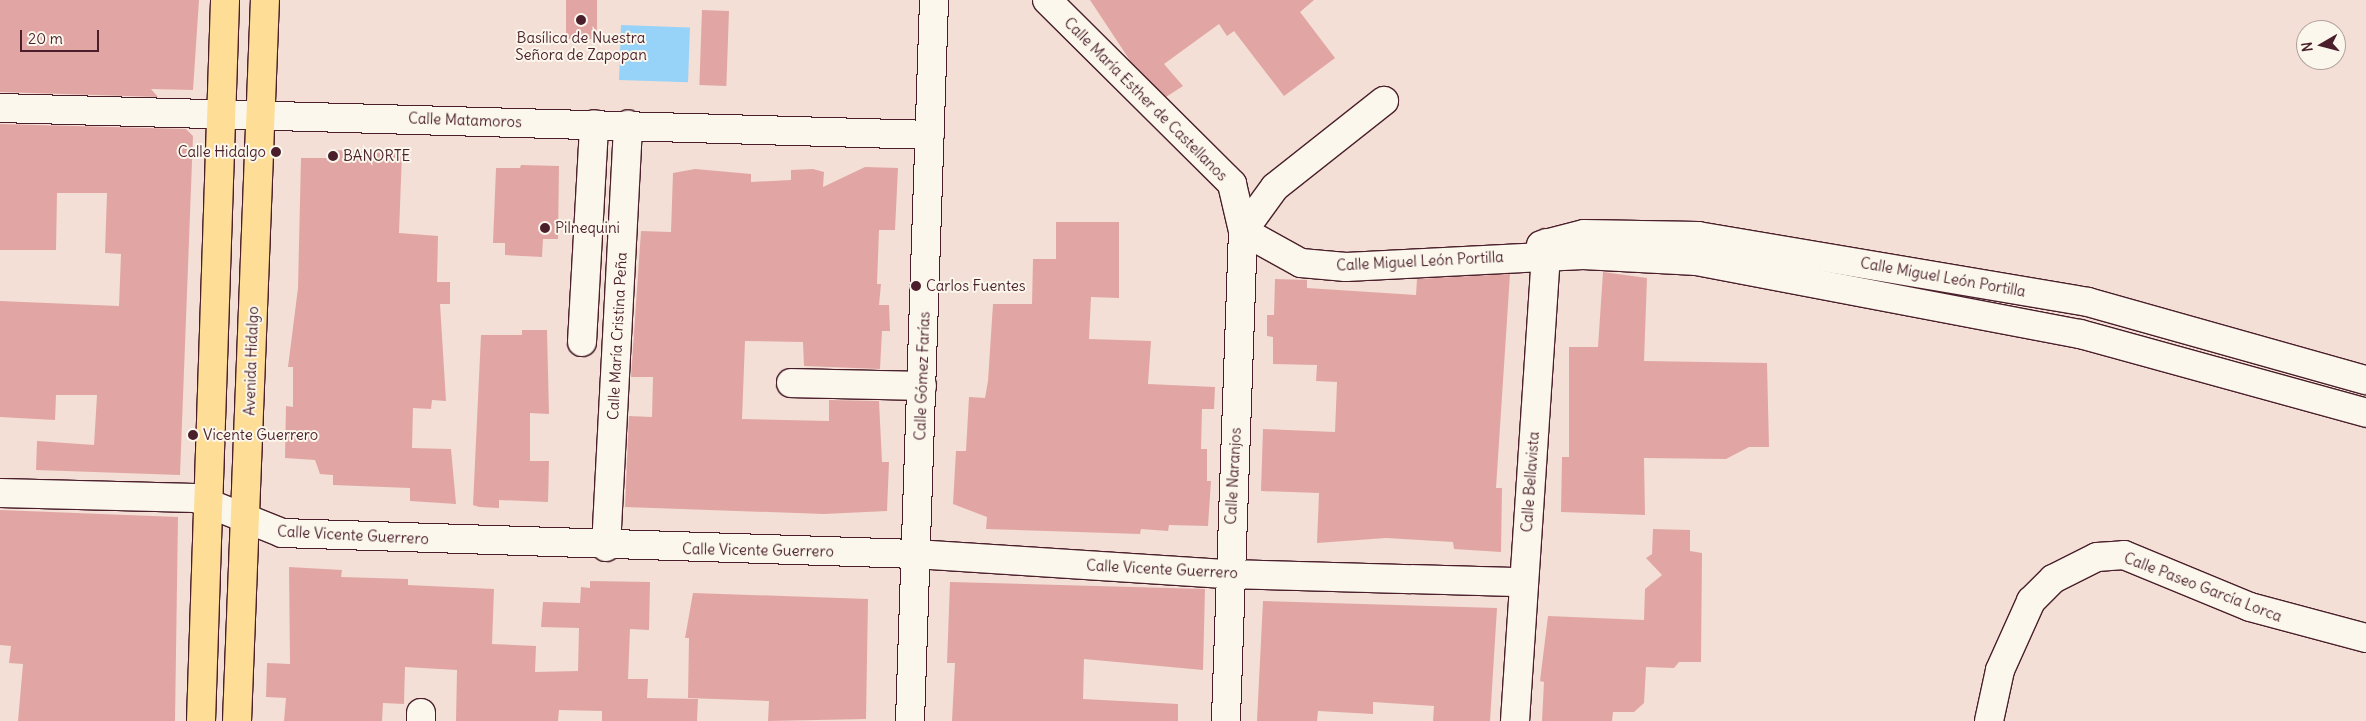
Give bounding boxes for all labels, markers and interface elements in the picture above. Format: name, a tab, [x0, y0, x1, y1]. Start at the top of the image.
marker: Basílica de Nuestra Señora de Zapopan	[575, 14, 587, 26]
street label: Calle María Esther de Castellanos	[1061, 14, 1231, 184]
scale bar	[22, 20, 101, 52]
north arrow	[2296, 20, 2346, 70]
place label: Basílica de Nuestra Señora de Zapopan	[515, 28, 647, 63]
text: 20 m	[28, 29, 63, 48]
text: N	[2298, 41, 2317, 53]
street label: Calle Matamoros	[408, 109, 522, 131]
place label: Calle Hidalgo	[178, 143, 266, 161]
marker: Calle Hidalgo	[270, 146, 282, 158]
place label: BANORTE	[343, 147, 410, 165]
marker: BANORTE	[327, 150, 339, 162]
place label: Pilnequini	[555, 219, 620, 237]
marker: Pilnequini	[539, 222, 551, 234]
street label: Calle Miguel León Portilla	[1336, 248, 1504, 274]
street label: Calle María Cristina Peña	[604, 252, 630, 420]
street label: Calle Miguel León Portilla	[1859, 254, 2027, 300]
place label: Carlos Fuentes	[926, 277, 1026, 295]
marker: Carlos Fuentes	[910, 280, 922, 292]
street label: Avenida Hidalgo	[240, 306, 262, 416]
street label: Calle Gómez Farías	[911, 311, 933, 441]
place label: Vicente Guerrero	[203, 426, 318, 444]
street label: Calle Naranjos	[1221, 427, 1245, 525]
marker: Vicente Guerrero	[187, 429, 199, 441]
street label: Calle Bellavista	[1518, 431, 1542, 533]
street label: Calle Vicente Guerrero	[277, 522, 429, 548]
street label: Calle Vicente Guerrero	[682, 540, 834, 560]
street label: Calle Paseo García Lorca	[2121, 549, 2285, 625]
street label: Calle Vicente Guerrero	[1086, 556, 1238, 582]

